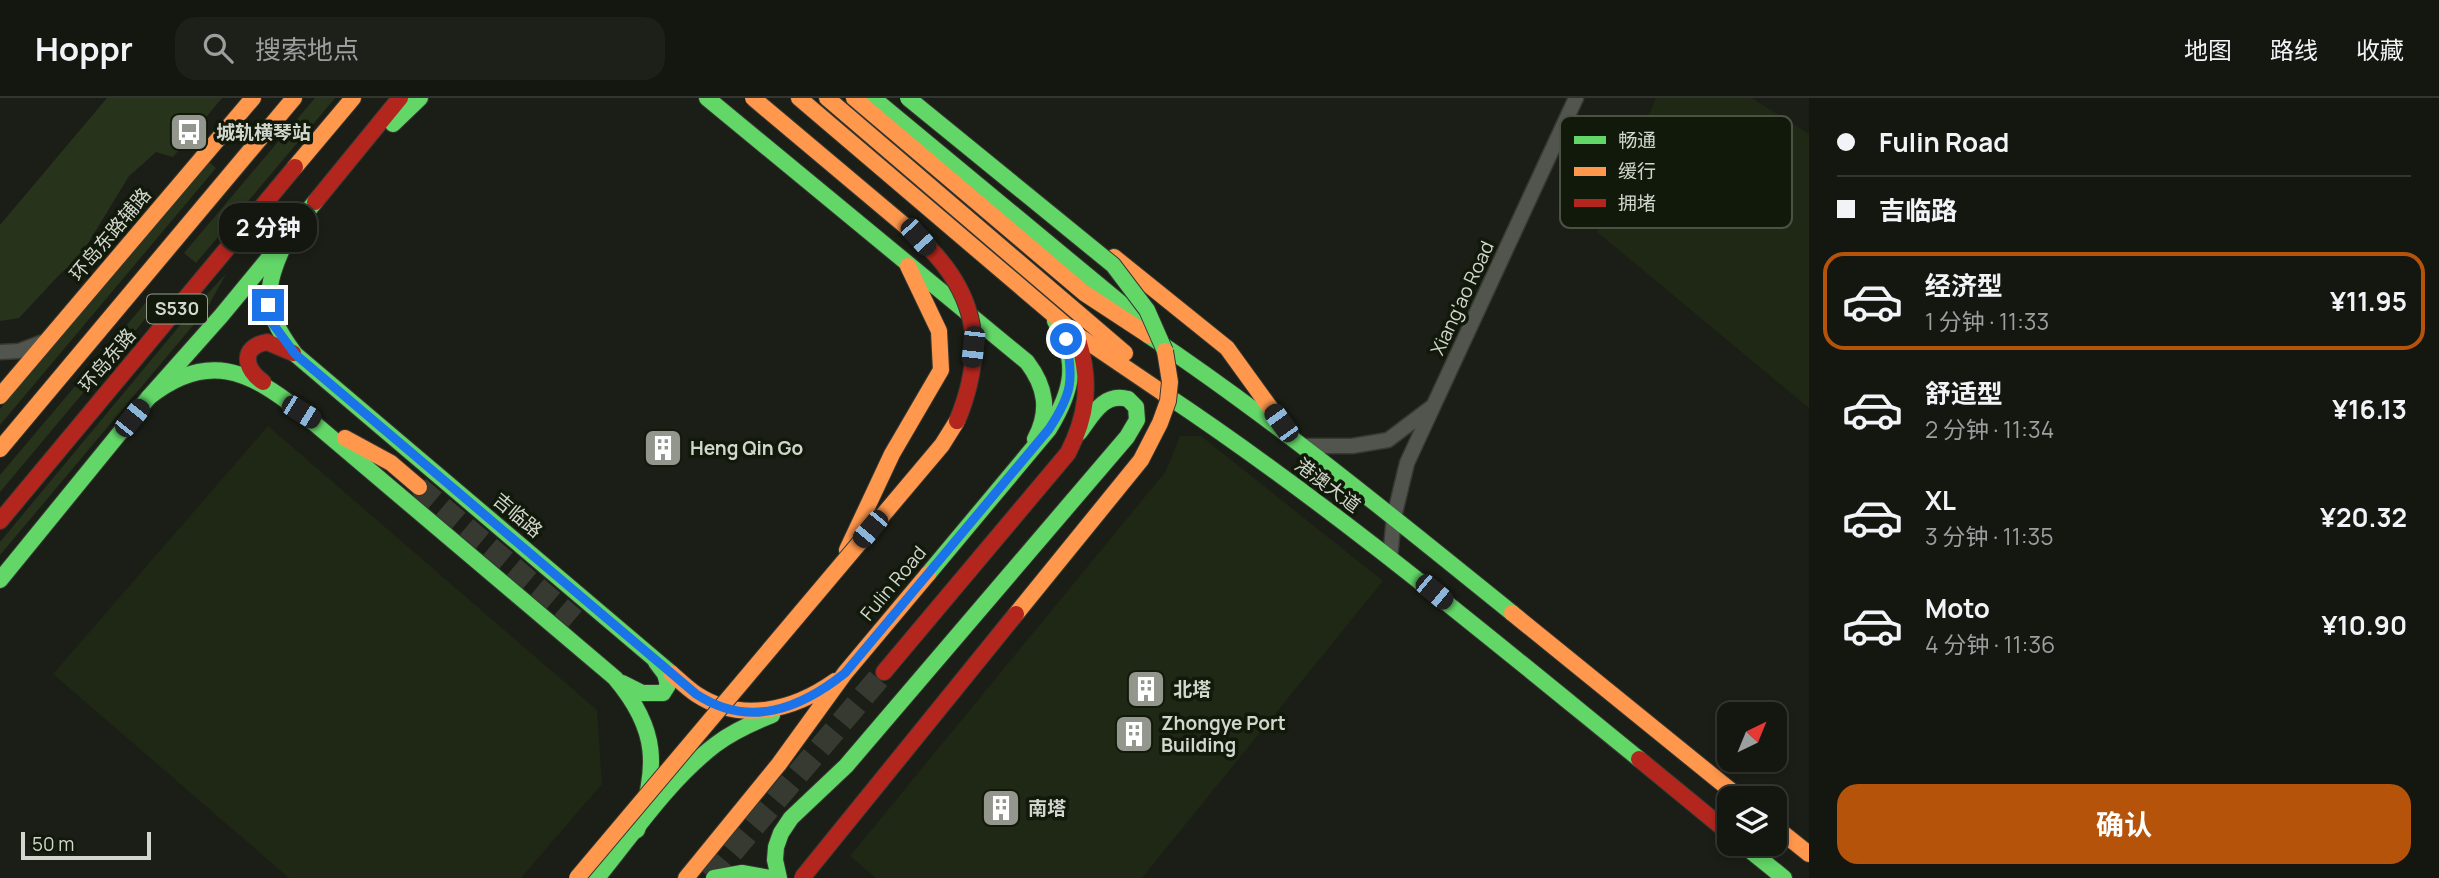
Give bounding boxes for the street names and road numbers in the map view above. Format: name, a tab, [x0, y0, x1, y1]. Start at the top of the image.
street label: 环岛东路辅路	[63, 182, 157, 286]
street label: Xiang'ao Road	[1424, 237, 1500, 359]
road number: S530	[147, 294, 207, 324]
street label: 环岛东路	[73, 323, 141, 397]
street label: 港澳大道	[1290, 452, 1366, 518]
street label: 吉临路	[488, 487, 548, 543]
street label: Fulin Road	[854, 540, 932, 626]

